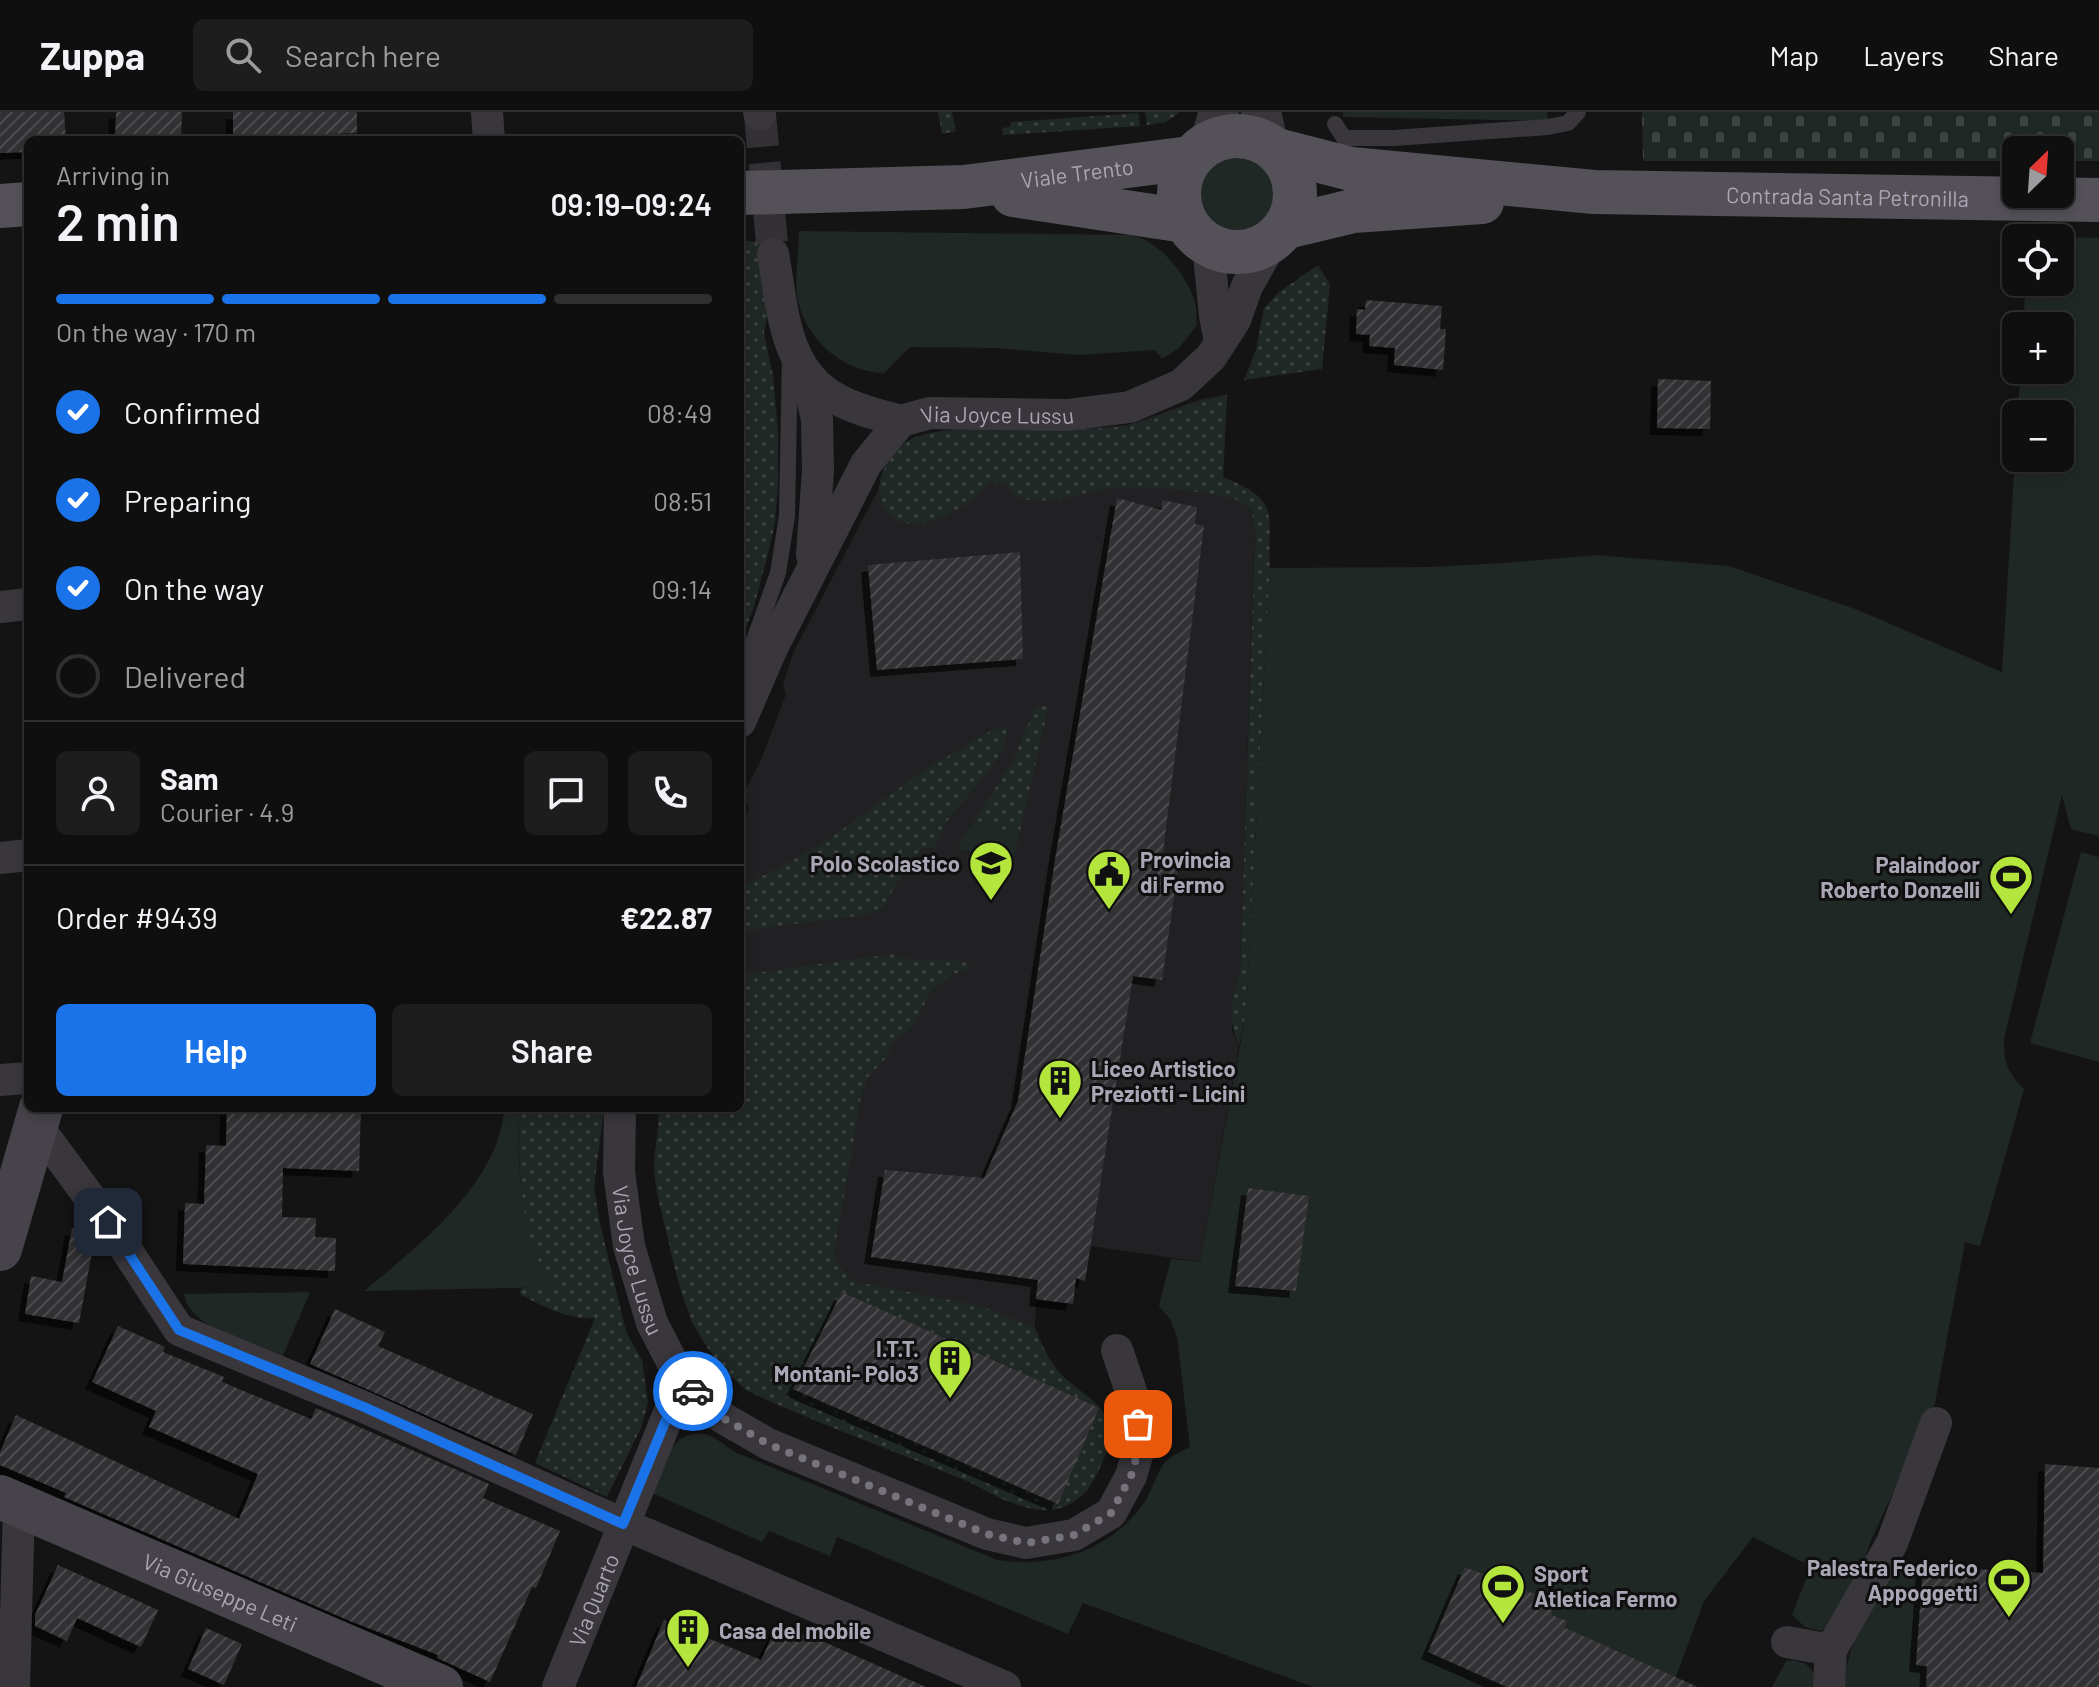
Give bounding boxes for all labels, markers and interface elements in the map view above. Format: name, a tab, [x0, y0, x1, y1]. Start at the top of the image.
search box	[193, 19, 753, 91]
text: Zuppa	[40, 32, 145, 78]
icon: search	[221, 33, 265, 77]
text: Search here	[285, 37, 441, 73]
text: Map	[1769, 38, 1819, 72]
text: Layers	[1863, 38, 1944, 72]
text: Share	[1988, 38, 2059, 72]
north arrow	[2002, 136, 2074, 208]
map controls	[2002, 136, 2074, 472]
street label: Viale Trento	[1019, 152, 1135, 193]
text: Arriving in	[56, 159, 170, 190]
street label: Contrada Santa Petronilla	[1726, 181, 1969, 211]
text: 09:19–09:24	[551, 186, 712, 222]
text: 2 min	[56, 189, 180, 251]
button: locate	[2002, 224, 2074, 296]
button: +	[2002, 312, 2074, 384]
text: On the way · 170 m	[56, 316, 256, 347]
icon: check	[56, 390, 100, 434]
text: Confirmed	[124, 394, 261, 430]
text: 08:49	[647, 397, 712, 428]
street label: Via Joyce Lussu	[918, 399, 1075, 429]
button: −	[2002, 400, 2074, 472]
icon: check	[56, 478, 100, 522]
text: Preparing	[124, 482, 251, 518]
text: 08:51	[653, 485, 712, 516]
icon: check	[56, 566, 100, 610]
text: On the way	[124, 570, 264, 606]
text: 09:14	[652, 573, 712, 604]
text: Delivered	[124, 658, 246, 694]
button: person	[56, 751, 140, 835]
button: chat	[524, 751, 608, 835]
button: phone	[628, 751, 712, 835]
text: Sam	[160, 760, 219, 796]
text: Courier · 4.9	[160, 796, 294, 827]
school or university icon: Polo Scolastico	[967, 839, 1015, 902]
place label: Provincia di Fermo	[1140, 846, 1231, 897]
public building icon: Provincia di Fermo	[1085, 848, 1133, 911]
place label: Polo Scolastico	[810, 850, 960, 876]
place label: Palaindoor Roberto Donzelli	[1820, 851, 1981, 902]
sports icon: Palaindoor Roberto Donzelli	[1987, 853, 2035, 916]
text: Order #9439	[56, 899, 218, 935]
text: €22.87	[620, 899, 712, 935]
button: Help	[56, 1004, 376, 1096]
button: Share	[392, 1004, 712, 1096]
place label: Liceo Artistico Preziotti - Licini	[1091, 1055, 1245, 1106]
building icon: Liceo Artistico Preziotti - Licini	[1036, 1057, 1084, 1120]
street label: Via Joyce Lussu	[608, 1184, 669, 1339]
pin	[74, 1188, 142, 1256]
icon: home	[86, 1200, 130, 1244]
place label: I.T.T. Montani- Polo3	[774, 1335, 919, 1386]
building icon: I.T.T. Montani- Polo3	[926, 1337, 974, 1400]
courier	[653, 1351, 733, 1431]
icon: car	[671, 1369, 715, 1413]
pin	[1104, 1390, 1172, 1458]
icon: bag	[1116, 1402, 1160, 1446]
street label: Via Giuseppe Leti	[139, 1547, 302, 1637]
street label: Via Quarto	[563, 1550, 624, 1650]
place label: Palestra Federico Appoggetti	[1807, 1554, 1978, 1605]
sports icon: Palestra Federico Appoggetti	[1985, 1556, 2033, 1619]
place label: Sport Atletica Fermo	[1534, 1560, 1677, 1611]
sports icon: Sport Atletica Fermo	[1479, 1562, 1527, 1625]
building icon: Casa del mobile	[664, 1606, 712, 1669]
place label: Casa del mobile	[719, 1617, 871, 1643]

